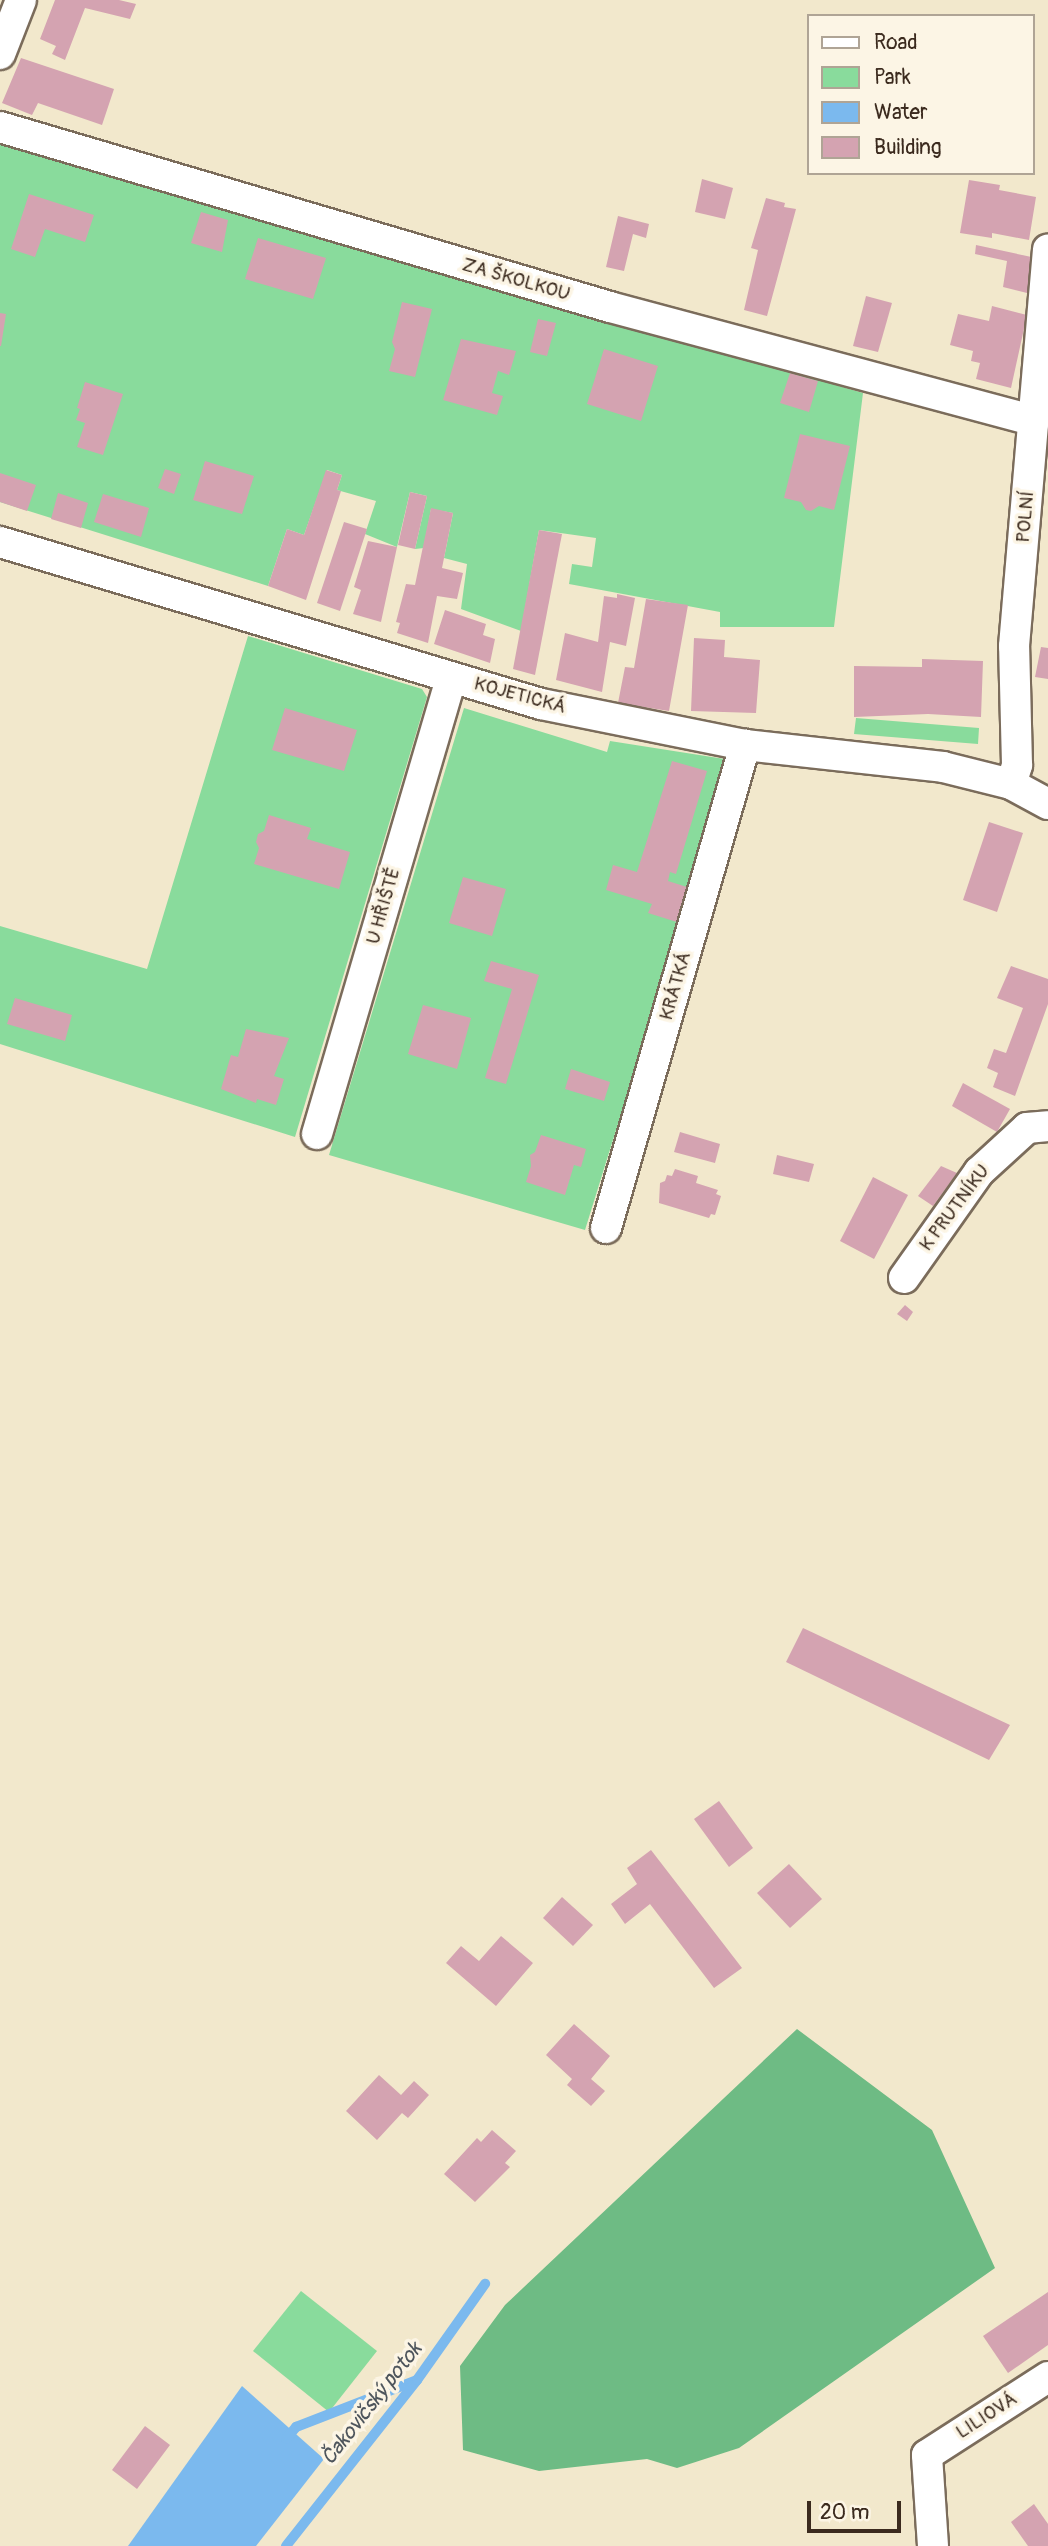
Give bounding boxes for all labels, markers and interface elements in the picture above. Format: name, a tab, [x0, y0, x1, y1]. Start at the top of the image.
legend	[806, 14, 1034, 175]
text: Road	[874, 29, 918, 56]
text: Park	[874, 64, 911, 91]
text: Water	[874, 99, 927, 126]
text: Building	[874, 134, 941, 161]
street label: ZA ŠKOLKOU	[460, 254, 572, 306]
street label: POLNÍ	[1012, 490, 1040, 544]
street label: KOJETICKÁ	[471, 673, 569, 719]
street label: U HŘIŠTĚ	[362, 865, 406, 947]
street label: KRÁTKÁ	[655, 949, 697, 1023]
street label: K PRUTNÍKU	[915, 1160, 995, 1256]
water label: Čakovičský potok	[316, 2338, 428, 2470]
street label: LILIOVÁ	[952, 2388, 1022, 2444]
scale bar	[810, 2486, 904, 2530]
text: 20 m	[820, 2499, 869, 2526]

